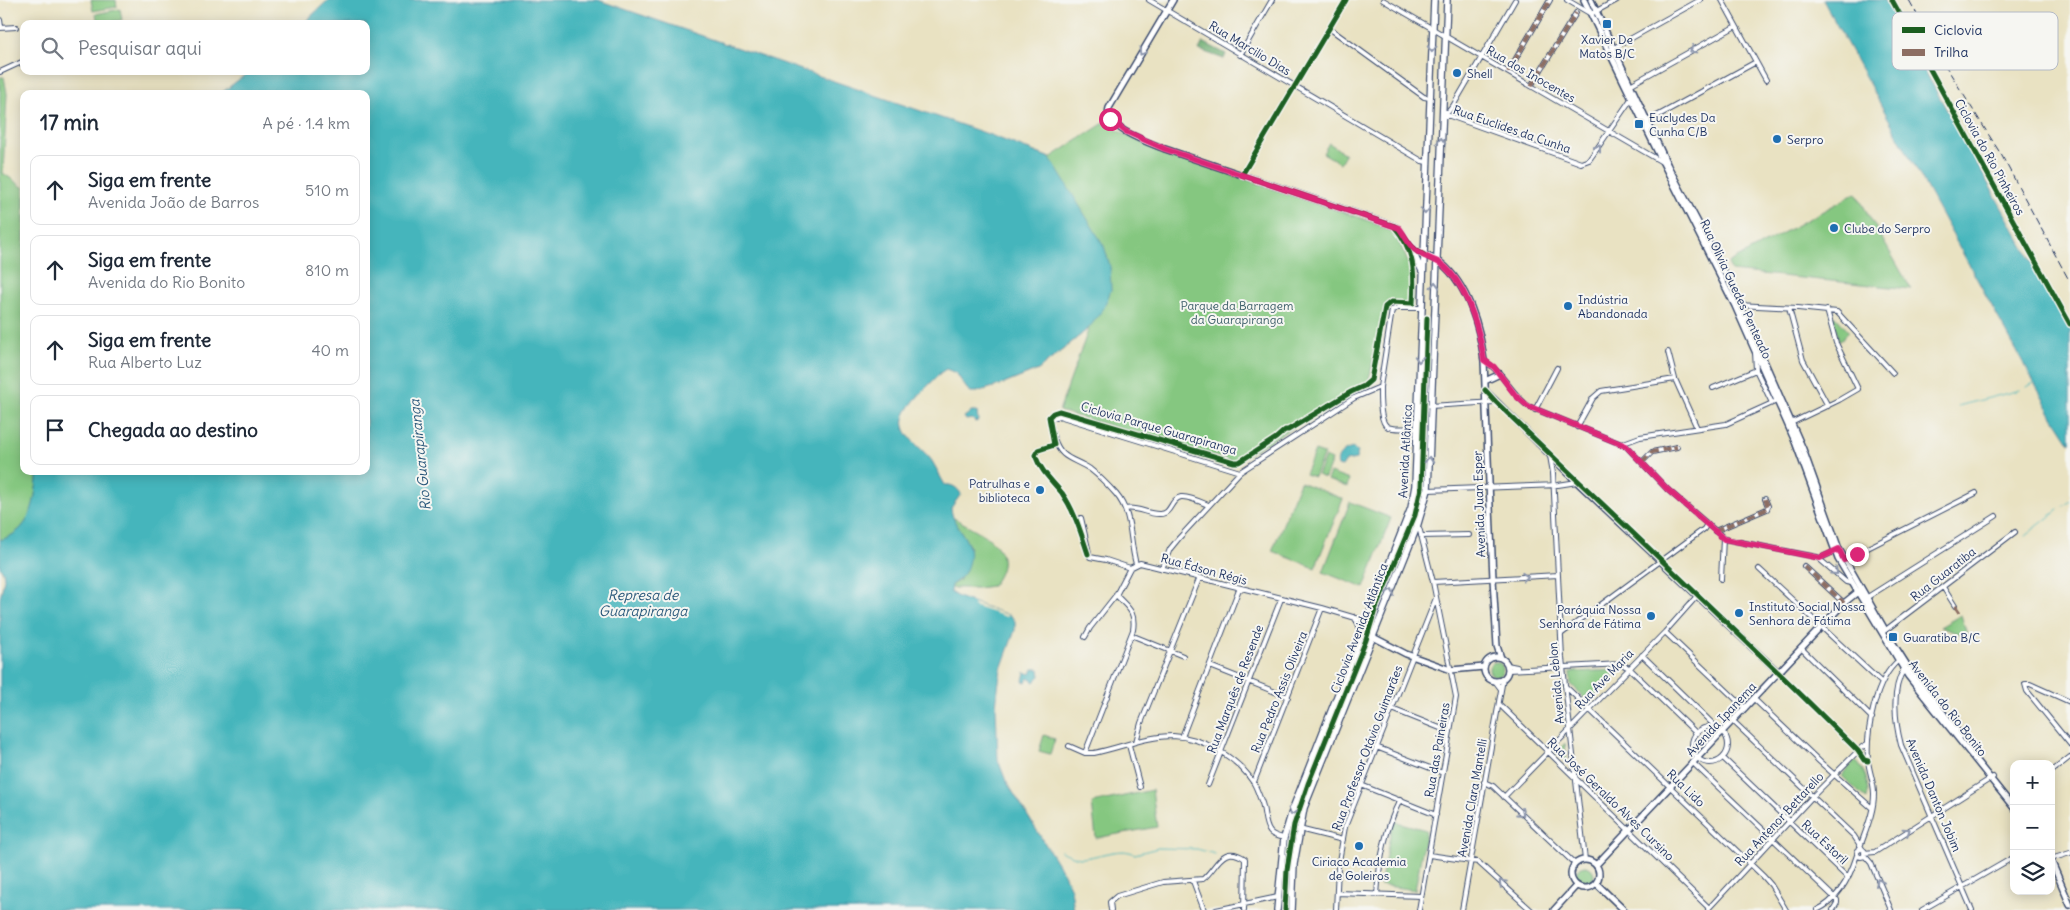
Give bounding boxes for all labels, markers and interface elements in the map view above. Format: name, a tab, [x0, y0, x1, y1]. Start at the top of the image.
legend	[1892, 12, 2058, 70]
street label: Rua Marcilio Dias	[1206, 18, 1294, 78]
marker: Xavier De Matos B/C	[1601, 18, 1613, 30]
search box	[20, 20, 370, 75]
text: Ciclovia	[1934, 21, 1982, 39]
place label: Xavier De Matos B/C	[1579, 32, 1635, 61]
icon: search	[38, 34, 66, 62]
text: Pesquisar aqui	[78, 36, 202, 60]
street label: Rua dos Inocentes	[1484, 42, 1578, 106]
text: Trilha	[1934, 43, 1968, 61]
one-way arrow	[1690, 44, 1699, 54]
one-way arrow	[1427, 45, 1437, 53]
one-way arrow	[1139, 47, 1149, 56]
place label: Shell	[1467, 66, 1492, 81]
marker: Shell	[1451, 67, 1463, 79]
street label: Ciclovia do Rio Pinheiros	[1952, 96, 2028, 218]
street label: Rua Euclides da Cunha	[1451, 102, 1573, 156]
route start	[1099, 108, 1122, 131]
text: 17 min	[40, 109, 99, 136]
place label: Euclydes Da Cunha C/B	[1649, 110, 1716, 139]
text: A pé · 1.4 km	[262, 113, 350, 133]
marker: Euclydes Da Cunha C/B	[1633, 118, 1645, 130]
place label: Serpro	[1787, 132, 1824, 147]
marker: Serpro	[1771, 133, 1783, 145]
one-way arrow	[1436, 136, 1446, 144]
one-way arrow	[1592, 144, 1601, 153]
text: Siga em frente	[88, 168, 211, 192]
icon: ahead	[41, 176, 69, 204]
text: 510 m	[305, 180, 349, 200]
text: Avenida João de Barros	[88, 192, 259, 212]
one-way arrow	[1420, 207, 1431, 215]
street label: Rua Olívia Guedes Penteado	[1697, 217, 1775, 361]
place label: Clube do Serpro	[1844, 221, 1931, 236]
marker: Clube do Serpro	[1828, 222, 1840, 234]
text: Siga em frente	[88, 248, 211, 272]
icon: ahead	[41, 256, 69, 284]
text: 810 m	[305, 260, 349, 280]
text: Avenida do Rio Bonito	[88, 272, 245, 292]
one-way arrow	[1429, 281, 1440, 289]
place label: Indústria Abandonada	[1578, 292, 1648, 321]
park label: Parque da Barragem da Guarapiranga	[1180, 298, 1294, 327]
marker: Indústria Abandonada	[1562, 300, 1574, 312]
text: Siga em frente	[88, 328, 211, 352]
icon: ahead	[41, 336, 69, 364]
text: 40 m	[311, 340, 349, 360]
text: Rua Alberto Luz	[88, 352, 202, 372]
one-way arrow	[1413, 356, 1424, 364]
water label: Rio Guarapiranga	[405, 398, 435, 511]
street label: Ciclovia Parque Guarapiranga	[1079, 399, 1239, 458]
street label: Avenida Atlântica	[1395, 404, 1415, 498]
icon: arrive	[41, 416, 69, 444]
text: Chegada ao destino	[88, 418, 258, 442]
street label: Avenida Juan Esper	[1470, 450, 1488, 558]
one-way arrow	[1423, 456, 1434, 464]
place label: Patrulhas e biblioteca	[969, 476, 1030, 505]
marker: Patrulhas e biblioteca	[1034, 484, 1046, 496]
route end	[1846, 543, 1869, 566]
street label: Rua Guaratiba	[1907, 544, 1979, 604]
street label: Rua Édson Régis	[1159, 550, 1249, 588]
street label: Ciclovia Avenida Atlântica	[1327, 561, 1391, 695]
one-way arrow	[1829, 566, 1838, 575]
one-way arrow	[1522, 571, 1530, 582]
water label: Represa de Guarapiranga	[599, 586, 688, 620]
one-way arrow	[1384, 588, 1395, 597]
place label: Instituto Social Nossa Senhora de Fátima	[1749, 599, 1865, 628]
place label: Paróquia Nossa Senhora de Fátima	[1539, 602, 1641, 631]
marker: Instituto Social Nossa Senhora de Fátima	[1733, 607, 1745, 619]
marker: Paróquia Nossa Senhora de Fátima	[1645, 610, 1657, 622]
street label: Rua Marquês de Resende	[1204, 623, 1266, 755]
street label: Rua Pedro Assis Oliveira	[1248, 629, 1310, 755]
place label: Guaratiba B/C	[1903, 630, 1980, 645]
marker: Guaratiba B/C	[1887, 631, 1899, 643]
street label: Avenida Leblon	[1545, 641, 1567, 724]
street label: Rua Ave Maria	[1572, 646, 1637, 712]
street label: Avenida do Rio Bonito	[1906, 657, 1990, 759]
street label: Rua Professor Otávio Guimarães	[1328, 663, 1406, 833]
street label: Avenida Ipanema	[1683, 679, 1759, 759]
street label: Rua das Paineiras	[1421, 701, 1453, 799]
street label: Rua José Geraldo Alves Cursino	[1545, 734, 1678, 864]
street label: Avenida Danton Jobim	[1903, 736, 1965, 854]
street label: Avenida Clara Mantelli	[1454, 738, 1490, 858]
map controls	[2010, 760, 2055, 895]
button: +	[2010, 760, 2055, 805]
street label: Rua Lido	[1664, 766, 1708, 810]
street label: Rua Antenor Bettarello	[1732, 769, 1827, 869]
button: −	[2010, 805, 2055, 850]
one-way arrow	[1287, 807, 1297, 816]
one-way arrow	[1516, 807, 1525, 816]
street label: Rua Estoril	[1799, 817, 1851, 867]
one-way arrow	[1901, 828, 1910, 837]
marker: Ciriaco Academia de Goleiros	[1353, 840, 1365, 852]
button: layers	[2010, 850, 2055, 895]
place label: Ciriaco Academia de Goleiros	[1312, 854, 1406, 883]
one-way arrow	[1874, 878, 1885, 887]
one-way arrow	[1499, 880, 1508, 889]

